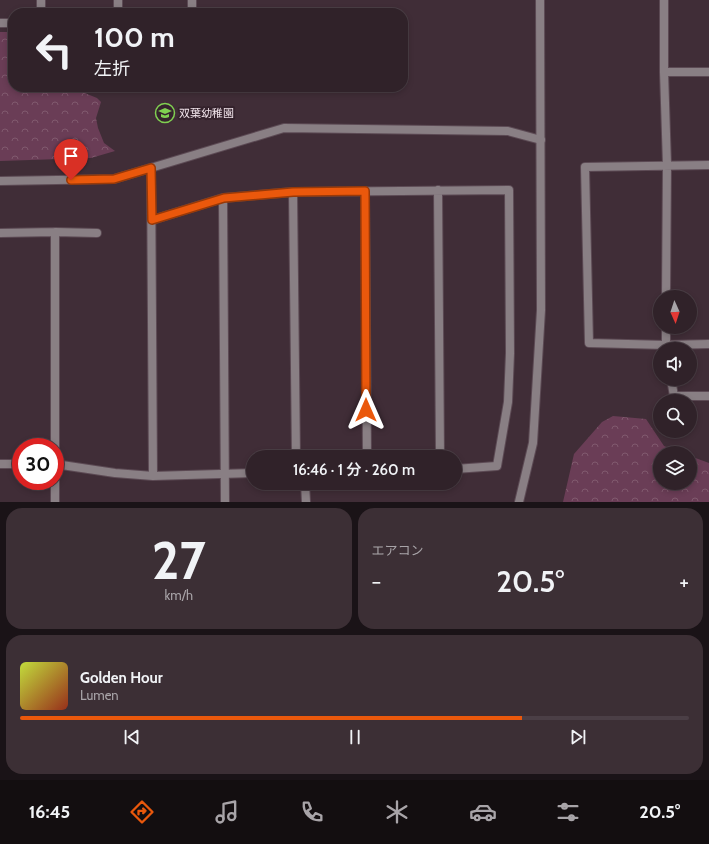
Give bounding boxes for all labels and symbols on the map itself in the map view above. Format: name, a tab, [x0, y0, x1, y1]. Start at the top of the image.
school or university icon: 双葉幼稚園	[154, 102, 176, 124]
place label: 双葉幼稚園	[179, 106, 234, 120]
pin	[54, 139, 88, 180]
north arrow	[653, 290, 697, 334]
position arrow	[345, 389, 387, 431]
speed limit sign: 30	[12, 438, 64, 490]

